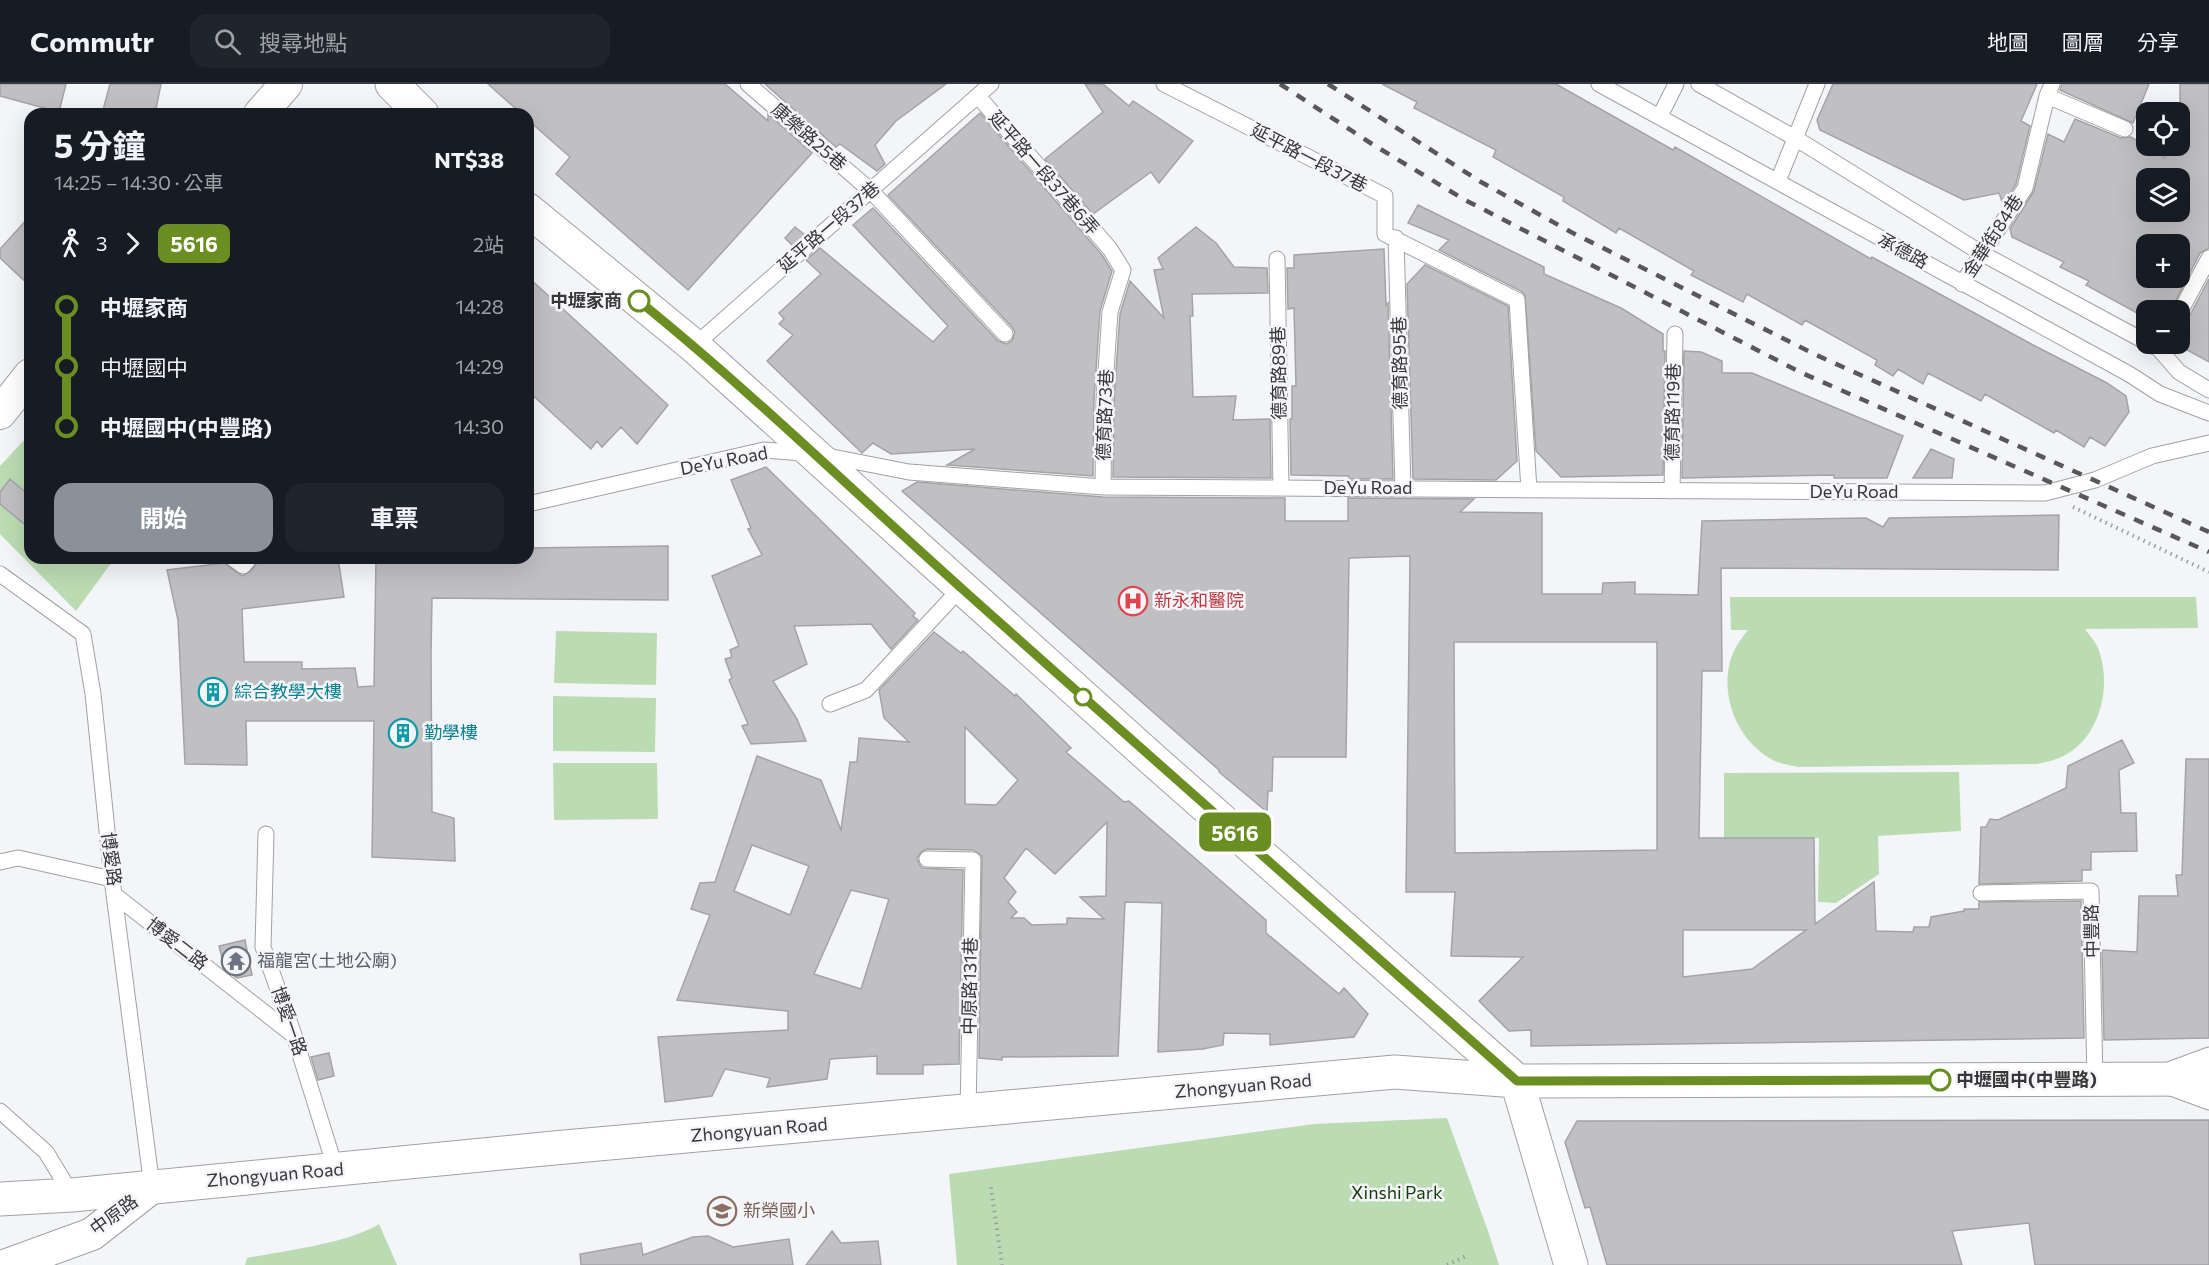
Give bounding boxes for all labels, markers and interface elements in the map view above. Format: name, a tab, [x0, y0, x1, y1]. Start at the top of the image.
search box	[190, 14, 610, 68]
text: Commutr	[30, 24, 154, 58]
icon: search	[211, 25, 244, 58]
text: 搜尋地點	[259, 29, 347, 56]
text: 地圖	[1987, 29, 2029, 54]
text: 圖層	[2062, 29, 2104, 54]
text: 分享	[2137, 29, 2179, 54]
street label: 康樂路25巷	[768, 98, 852, 175]
map controls	[2136, 102, 2190, 354]
button: locate	[2136, 102, 2190, 156]
street label: 延平路一段37巷6弄	[985, 106, 1104, 239]
street label: 延平路一段37巷	[1248, 118, 1371, 196]
text: 5 分鐘	[54, 124, 146, 165]
text: NT$38	[434, 146, 504, 173]
button: layers	[2136, 168, 2190, 222]
text: 14:25 – 14:30 · 公車	[54, 170, 223, 194]
street label: 延平路一段37巷	[773, 176, 884, 276]
street label: 金華街84巷	[1957, 190, 2027, 281]
icon: walk	[54, 227, 87, 260]
icon: forward	[116, 227, 149, 260]
street label: 承德路	[1875, 227, 1932, 273]
text: 3	[96, 231, 107, 255]
text: 5616	[170, 231, 218, 256]
text: 2站	[473, 232, 504, 256]
button: +	[2136, 234, 2190, 288]
place label: 中壢家商	[550, 289, 622, 311]
marker: 中壢家商	[628, 290, 650, 312]
text: 中壢家商	[100, 294, 188, 321]
text: 14:28	[456, 294, 504, 318]
button: −	[2136, 300, 2190, 354]
street label: 德育路95巷	[1387, 316, 1411, 410]
street label: 德育路89巷	[1266, 326, 1290, 420]
text: 中壢國中	[100, 354, 188, 381]
text: 14:29	[456, 354, 504, 378]
street label: 德育路119巷	[1660, 363, 1684, 461]
street label: 德育路73巷	[1091, 369, 1117, 461]
text: 中壢國中(中豐路)	[100, 414, 272, 441]
text: 14:30	[454, 414, 504, 438]
street label: DeYu Road	[678, 441, 770, 479]
street label: DeYu Road	[1324, 476, 1412, 498]
street label: DeYu Road	[1810, 480, 1898, 502]
button: 開始	[54, 483, 273, 552]
button: 車票	[285, 483, 504, 552]
hospital icon: 新永和醫院	[1117, 585, 1149, 617]
place label: 新永和醫院	[1154, 589, 1244, 611]
building icon: 綜合教學大樓	[197, 676, 229, 708]
place label: 綜合教學大樓	[234, 680, 342, 702]
unlabelled marker	[1074, 688, 1092, 706]
building icon: 勤學樓	[387, 717, 419, 749]
place label: 勤學樓	[424, 721, 478, 743]
line badge: 5616	[1193, 812, 1277, 852]
text: 5616	[1211, 820, 1259, 845]
street label: 博愛路	[98, 831, 126, 887]
street label: 中豐路	[2080, 904, 2102, 958]
street label: 博愛二路	[142, 912, 213, 974]
street label: 中原路131巷	[957, 937, 981, 1035]
temple icon: 福龍宮(土地公廟)	[220, 945, 252, 977]
place label: 福龍宮(土地公廟)	[257, 949, 397, 971]
street label: 博愛一路	[268, 983, 312, 1058]
street label: Zhongyuan Road	[1173, 1068, 1313, 1102]
place label: 中壢國中(中豐路)	[1956, 1068, 2097, 1090]
marker: 中壢國中(中豐路)	[1929, 1069, 1951, 1091]
street label: Zhongyuan Road	[689, 1112, 829, 1146]
street label: Zhongyuan Road	[205, 1157, 345, 1191]
park label: Xinshi Park	[1351, 1181, 1443, 1203]
street label: 中原路	[85, 1189, 142, 1239]
school or university icon: 新榮國小	[706, 1195, 738, 1227]
place label: 新榮國小	[743, 1199, 815, 1221]

